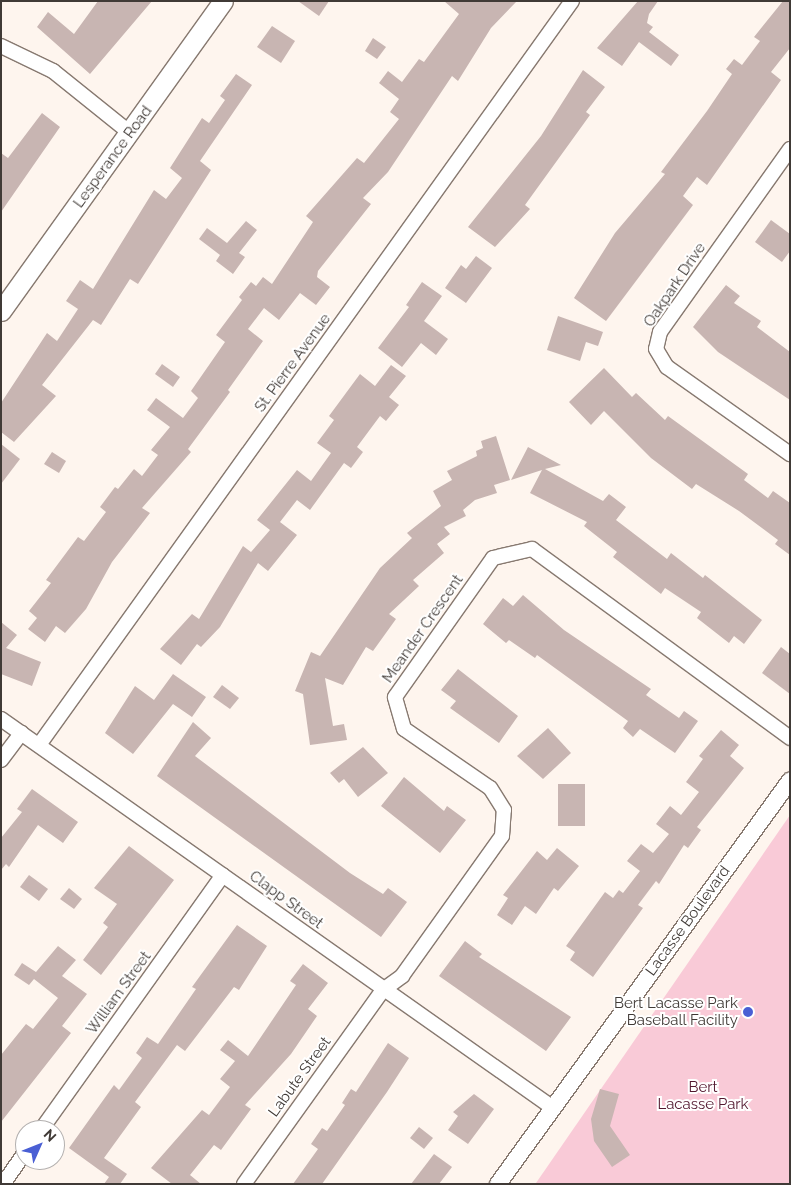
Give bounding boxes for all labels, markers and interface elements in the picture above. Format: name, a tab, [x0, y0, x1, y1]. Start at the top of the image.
street label: Lesperance Road	[70, 103, 156, 211]
street label: Oakpark Drive	[640, 240, 710, 330]
street label: St. Pierre Avenue	[251, 310, 335, 416]
street label: Meander Crescent	[379, 571, 467, 687]
street label: Lacasse Boulevard	[642, 863, 734, 979]
street label: Clapp Street	[246, 867, 326, 933]
street label: William Street	[83, 948, 155, 1038]
place label: Bert Lacasse Park Baseball Facility	[614, 994, 738, 1029]
marker: Bert Lacasse Park Baseball Facility	[742, 1006, 754, 1018]
street label: Labute Street	[265, 1034, 335, 1120]
park label: Bert Lacasse Park	[657, 1078, 749, 1113]
north arrow	[15, 1120, 65, 1170]
text: N	[41, 1126, 60, 1145]

